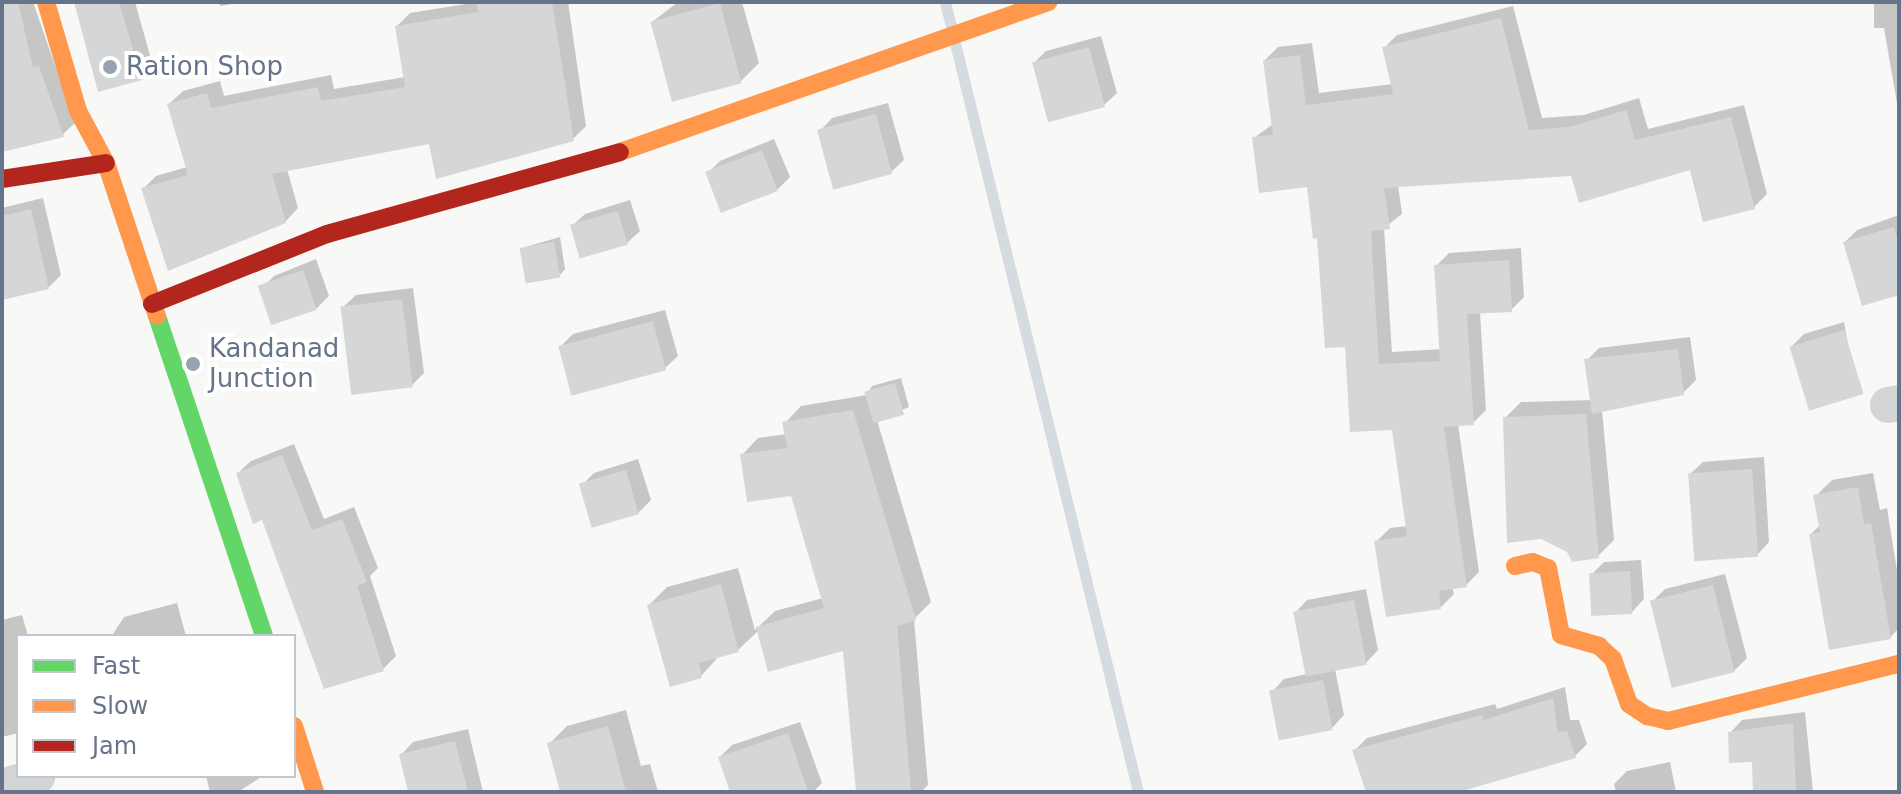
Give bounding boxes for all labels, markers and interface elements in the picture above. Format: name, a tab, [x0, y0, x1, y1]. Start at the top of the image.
place label: Ration Shop	[126, 51, 283, 83]
marker: Ration Shop	[101, 58, 119, 76]
place label: Kandanad Junction	[209, 333, 339, 394]
marker: Kandanad Junction	[184, 355, 202, 373]
legend	[16, 634, 296, 778]
text: Fast	[92, 652, 140, 680]
text: Slow	[92, 692, 148, 720]
text: Jam	[92, 732, 137, 760]

